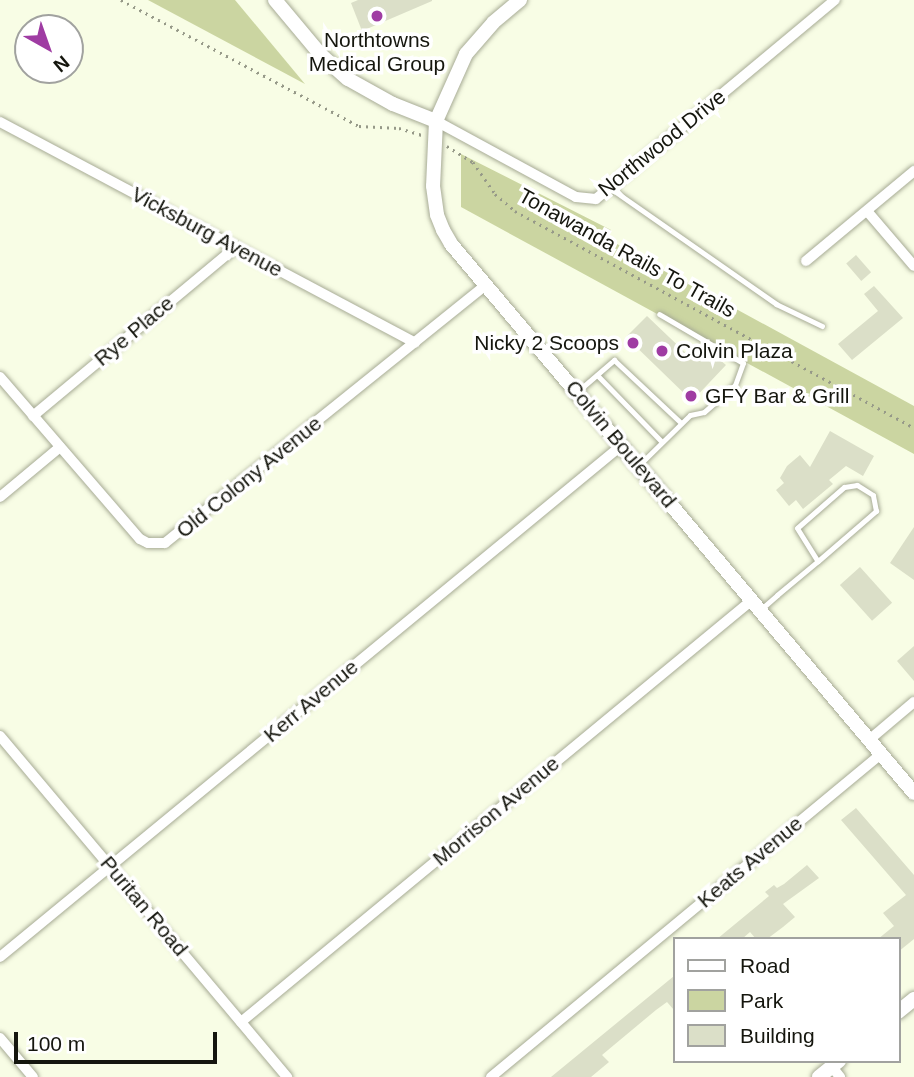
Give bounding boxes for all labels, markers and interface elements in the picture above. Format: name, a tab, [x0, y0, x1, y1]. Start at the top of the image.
marker: Northtowns Medical Group	[369, 8, 385, 24]
north arrow	[14, 14, 84, 84]
place label: Northtowns Medical Group	[309, 27, 445, 77]
text: N	[50, 51, 74, 76]
street label: Northwood Drive	[593, 84, 731, 202]
street label: Vicksburg Avenue	[127, 181, 287, 283]
street label: Tonawanda Rails To Trails	[514, 183, 740, 323]
street label: Rye Place	[89, 291, 179, 371]
place label: Nicky 2 Scoops	[474, 330, 619, 356]
marker: Nicky 2 Scoops	[625, 335, 641, 351]
place label: Colvin Plaza	[676, 338, 793, 364]
marker: Colvin Plaza	[654, 343, 670, 359]
street label: Colvin Boulevard	[560, 375, 682, 513]
place label: GFY Bar & Grill	[705, 383, 850, 409]
marker: GFY Bar & Grill	[683, 388, 699, 404]
street label: Old Colony Avenue	[171, 410, 327, 544]
street label: Kerr Avenue	[258, 654, 364, 748]
street label: Morrison Avenue	[427, 750, 565, 872]
street label: Keats Avenue	[692, 810, 808, 914]
street label: Puritan Road	[95, 851, 193, 961]
legend	[673, 937, 900, 1063]
text: Road	[740, 954, 790, 977]
text: Park	[740, 989, 783, 1012]
scale bar	[18, 1018, 220, 1062]
text: Building	[740, 1024, 815, 1047]
text: 100 m	[27, 1032, 85, 1055]

